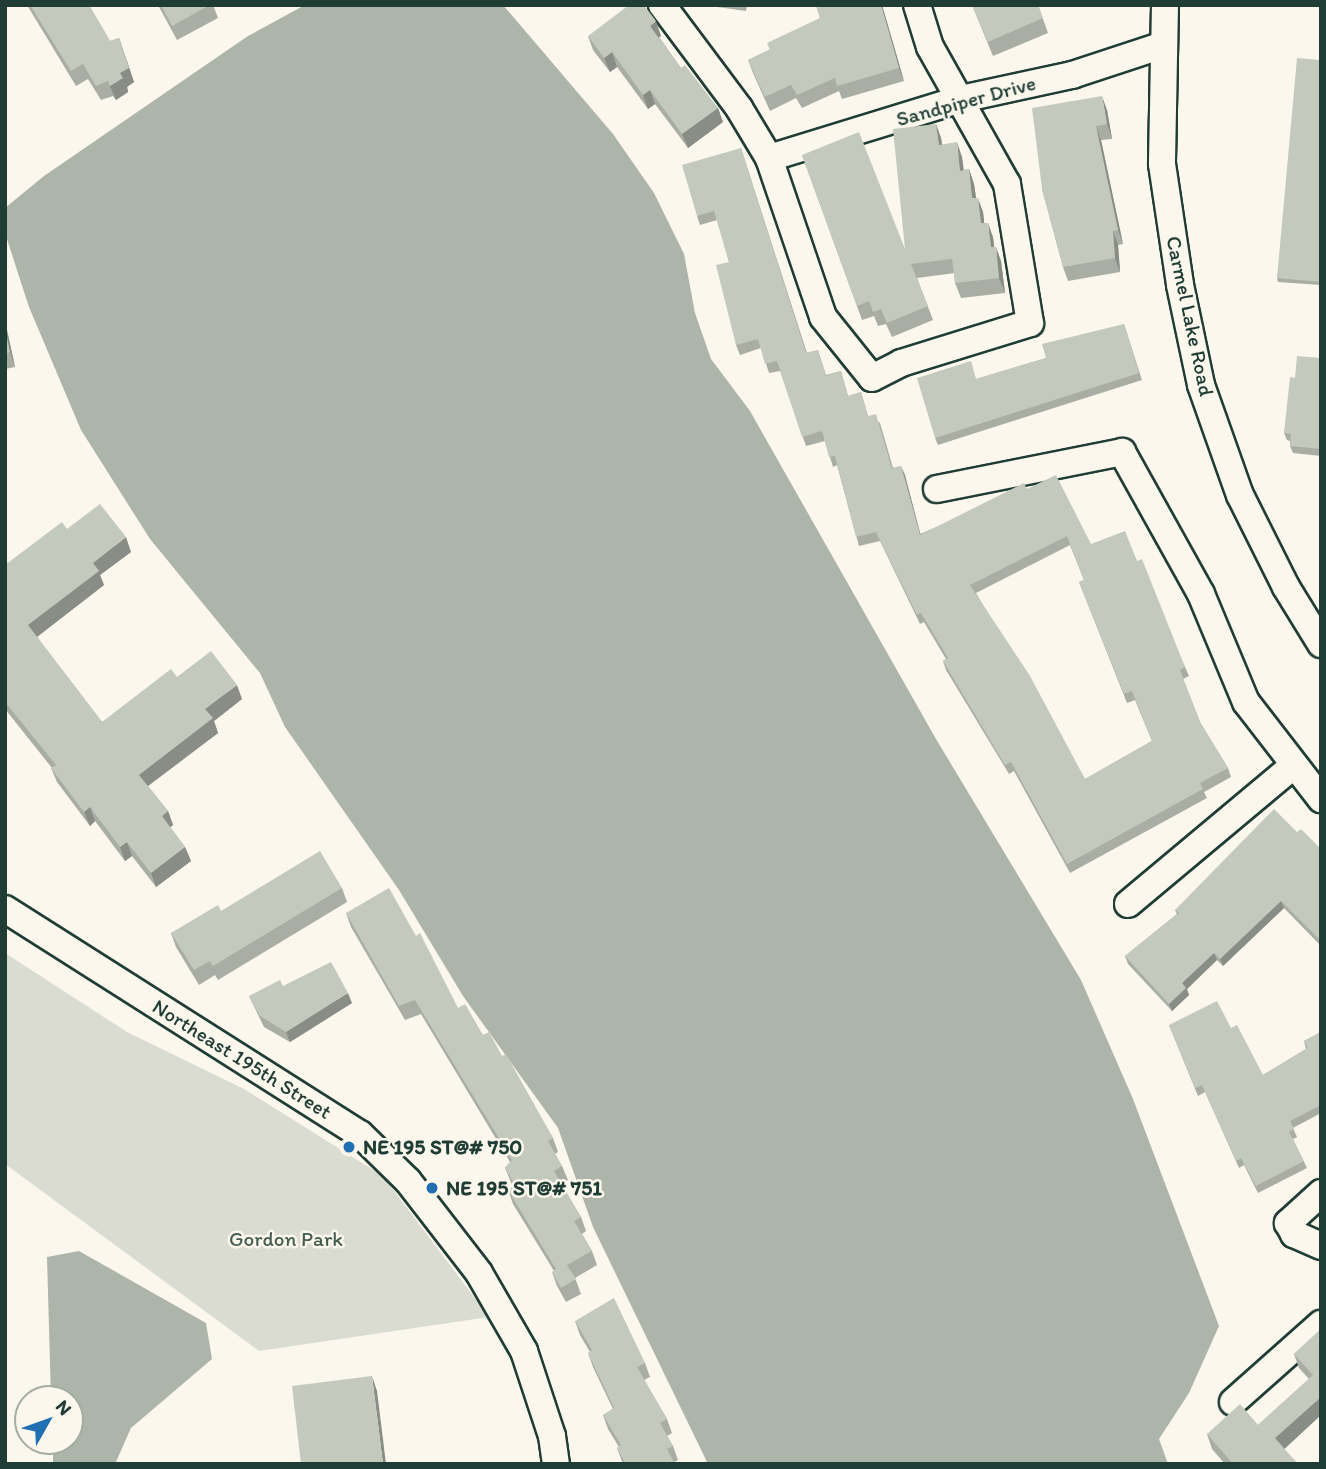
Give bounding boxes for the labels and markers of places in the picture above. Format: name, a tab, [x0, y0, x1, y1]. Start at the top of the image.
place label: NE 195 ST@# 750	[363, 1134, 522, 1160]
marker: NE 195 ST@# 750	[341, 1139, 357, 1155]
place label: NE 195 ST@# 751	[446, 1175, 602, 1201]
marker: NE 195 ST@# 751	[424, 1180, 440, 1196]

